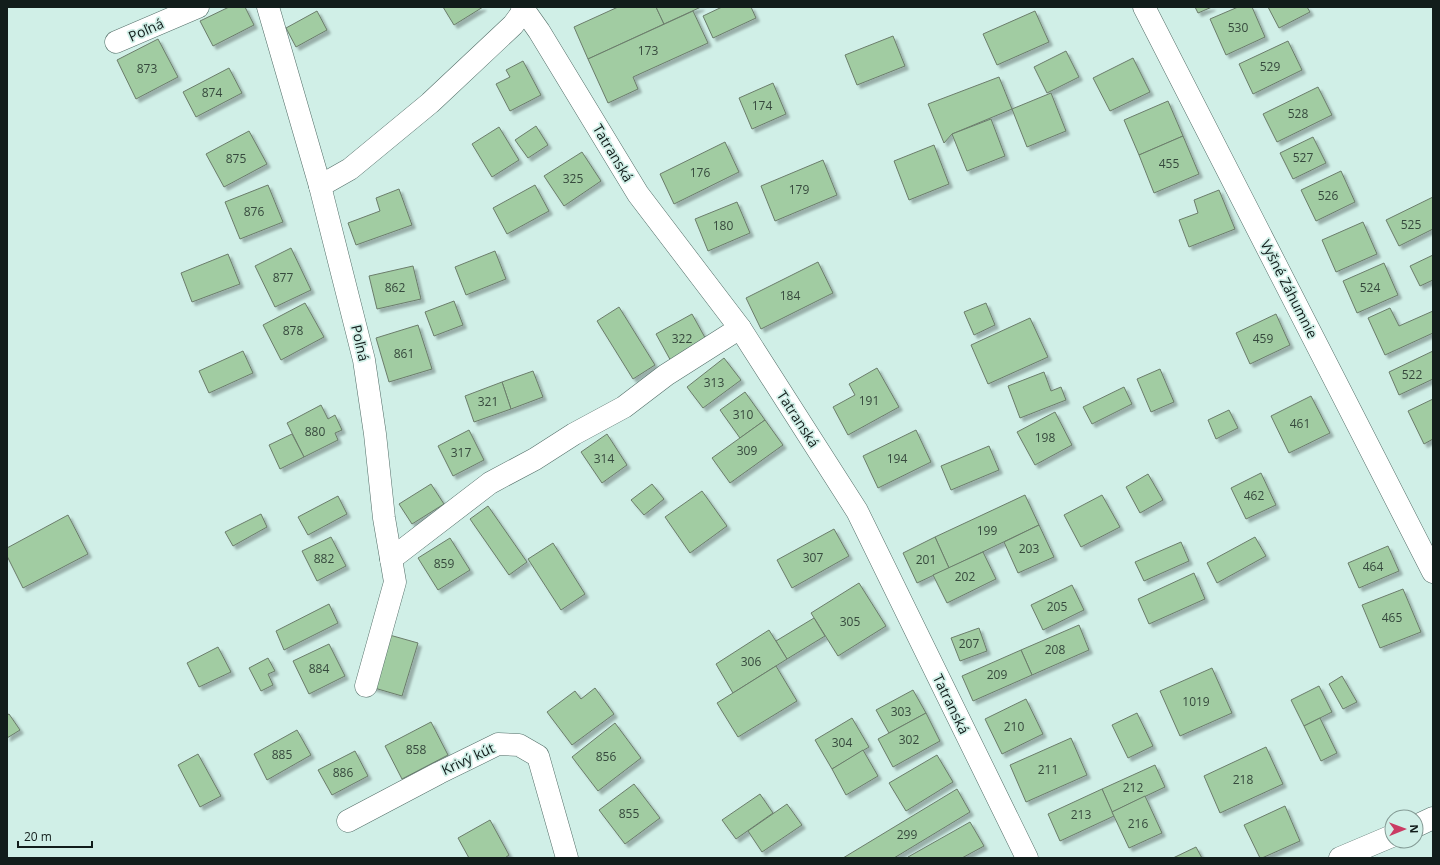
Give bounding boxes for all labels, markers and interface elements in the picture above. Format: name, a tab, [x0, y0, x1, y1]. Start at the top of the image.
street label: Poľná	[125, 13, 166, 46]
house number: 530	[1228, 19, 1248, 36]
house number: 173	[638, 42, 658, 59]
house number: 529	[1260, 58, 1280, 75]
house number: 873	[137, 60, 157, 77]
house number: 874	[202, 84, 222, 101]
house number: 174	[752, 97, 772, 114]
house number: 528	[1288, 105, 1308, 122]
street label: Tatranská	[589, 120, 638, 185]
house number: 527	[1293, 149, 1313, 166]
house number: 875	[226, 150, 246, 167]
house number: 455	[1159, 155, 1179, 172]
house number: 176	[690, 164, 710, 181]
house number: 325	[563, 170, 583, 187]
house number: 179	[789, 181, 809, 198]
house number: 526	[1318, 187, 1338, 204]
house number: 876	[244, 203, 264, 220]
house number: 525	[1401, 216, 1421, 233]
house number: 180	[713, 217, 733, 234]
street label: Vyšné Záhumnie	[1256, 236, 1322, 341]
house number: 877	[273, 269, 293, 286]
house number: 862	[385, 279, 405, 296]
house number: 524	[1360, 279, 1380, 296]
house number: 184	[780, 287, 800, 304]
house number: 878	[283, 322, 303, 339]
street label: Poľná	[347, 323, 374, 363]
house number: 322	[672, 330, 692, 347]
house number: 459	[1253, 330, 1273, 347]
house number: 861	[394, 345, 414, 362]
house number: 522	[1402, 366, 1422, 383]
house number: 313	[704, 374, 724, 391]
street label: Tatranská	[773, 387, 824, 451]
house number: 191	[859, 392, 879, 409]
house number: 321	[478, 393, 498, 410]
house number: 310	[733, 406, 753, 423]
house number: 461	[1290, 415, 1310, 432]
house number: 880	[305, 423, 325, 440]
house number: 198	[1035, 429, 1055, 446]
house number: 309	[737, 442, 757, 459]
house number: 317	[451, 444, 471, 461]
house number: 314	[594, 450, 614, 467]
house number: 194	[887, 450, 907, 467]
house number: 462	[1244, 487, 1264, 504]
house number: 199	[977, 522, 997, 539]
house number: 203	[1019, 540, 1039, 557]
house number: 307	[803, 549, 823, 566]
house number: 882	[314, 550, 334, 567]
house number: 201	[916, 551, 936, 568]
house number: 859	[434, 555, 454, 572]
house number: 464	[1363, 558, 1383, 575]
house number: 202	[955, 568, 975, 585]
house number: 205	[1047, 598, 1067, 615]
house number: 465	[1382, 609, 1402, 626]
house number: 305	[840, 613, 860, 630]
house number: 207	[959, 635, 979, 652]
house number: 208	[1045, 641, 1065, 658]
house number: 306	[741, 653, 761, 670]
house number: 884	[309, 660, 329, 677]
house number: 209	[987, 666, 1007, 683]
street label: Tatranská	[929, 671, 974, 737]
house number: 1019	[1182, 693, 1210, 710]
house number: 303	[891, 703, 911, 720]
house number: 210	[1004, 718, 1024, 735]
house number: 302	[899, 731, 919, 748]
house number: 304	[832, 734, 852, 751]
street label: Krivý kút	[438, 738, 497, 779]
house number: 858	[406, 741, 426, 758]
house number: 885	[272, 746, 292, 763]
house number: 856	[596, 748, 616, 765]
house number: 211	[1038, 761, 1058, 778]
house number: 886	[333, 764, 353, 781]
house number: 218	[1233, 771, 1253, 788]
house number: 212	[1123, 779, 1143, 796]
house number: 855	[619, 805, 639, 822]
house number: 213	[1071, 806, 1091, 823]
north arrow	[1384, 809, 1424, 849]
house number: 216	[1128, 815, 1148, 832]
scale bar	[18, 823, 92, 849]
text: N	[1407, 824, 1422, 833]
house number: 299	[897, 826, 917, 843]
text: 20 m	[24, 828, 52, 845]

